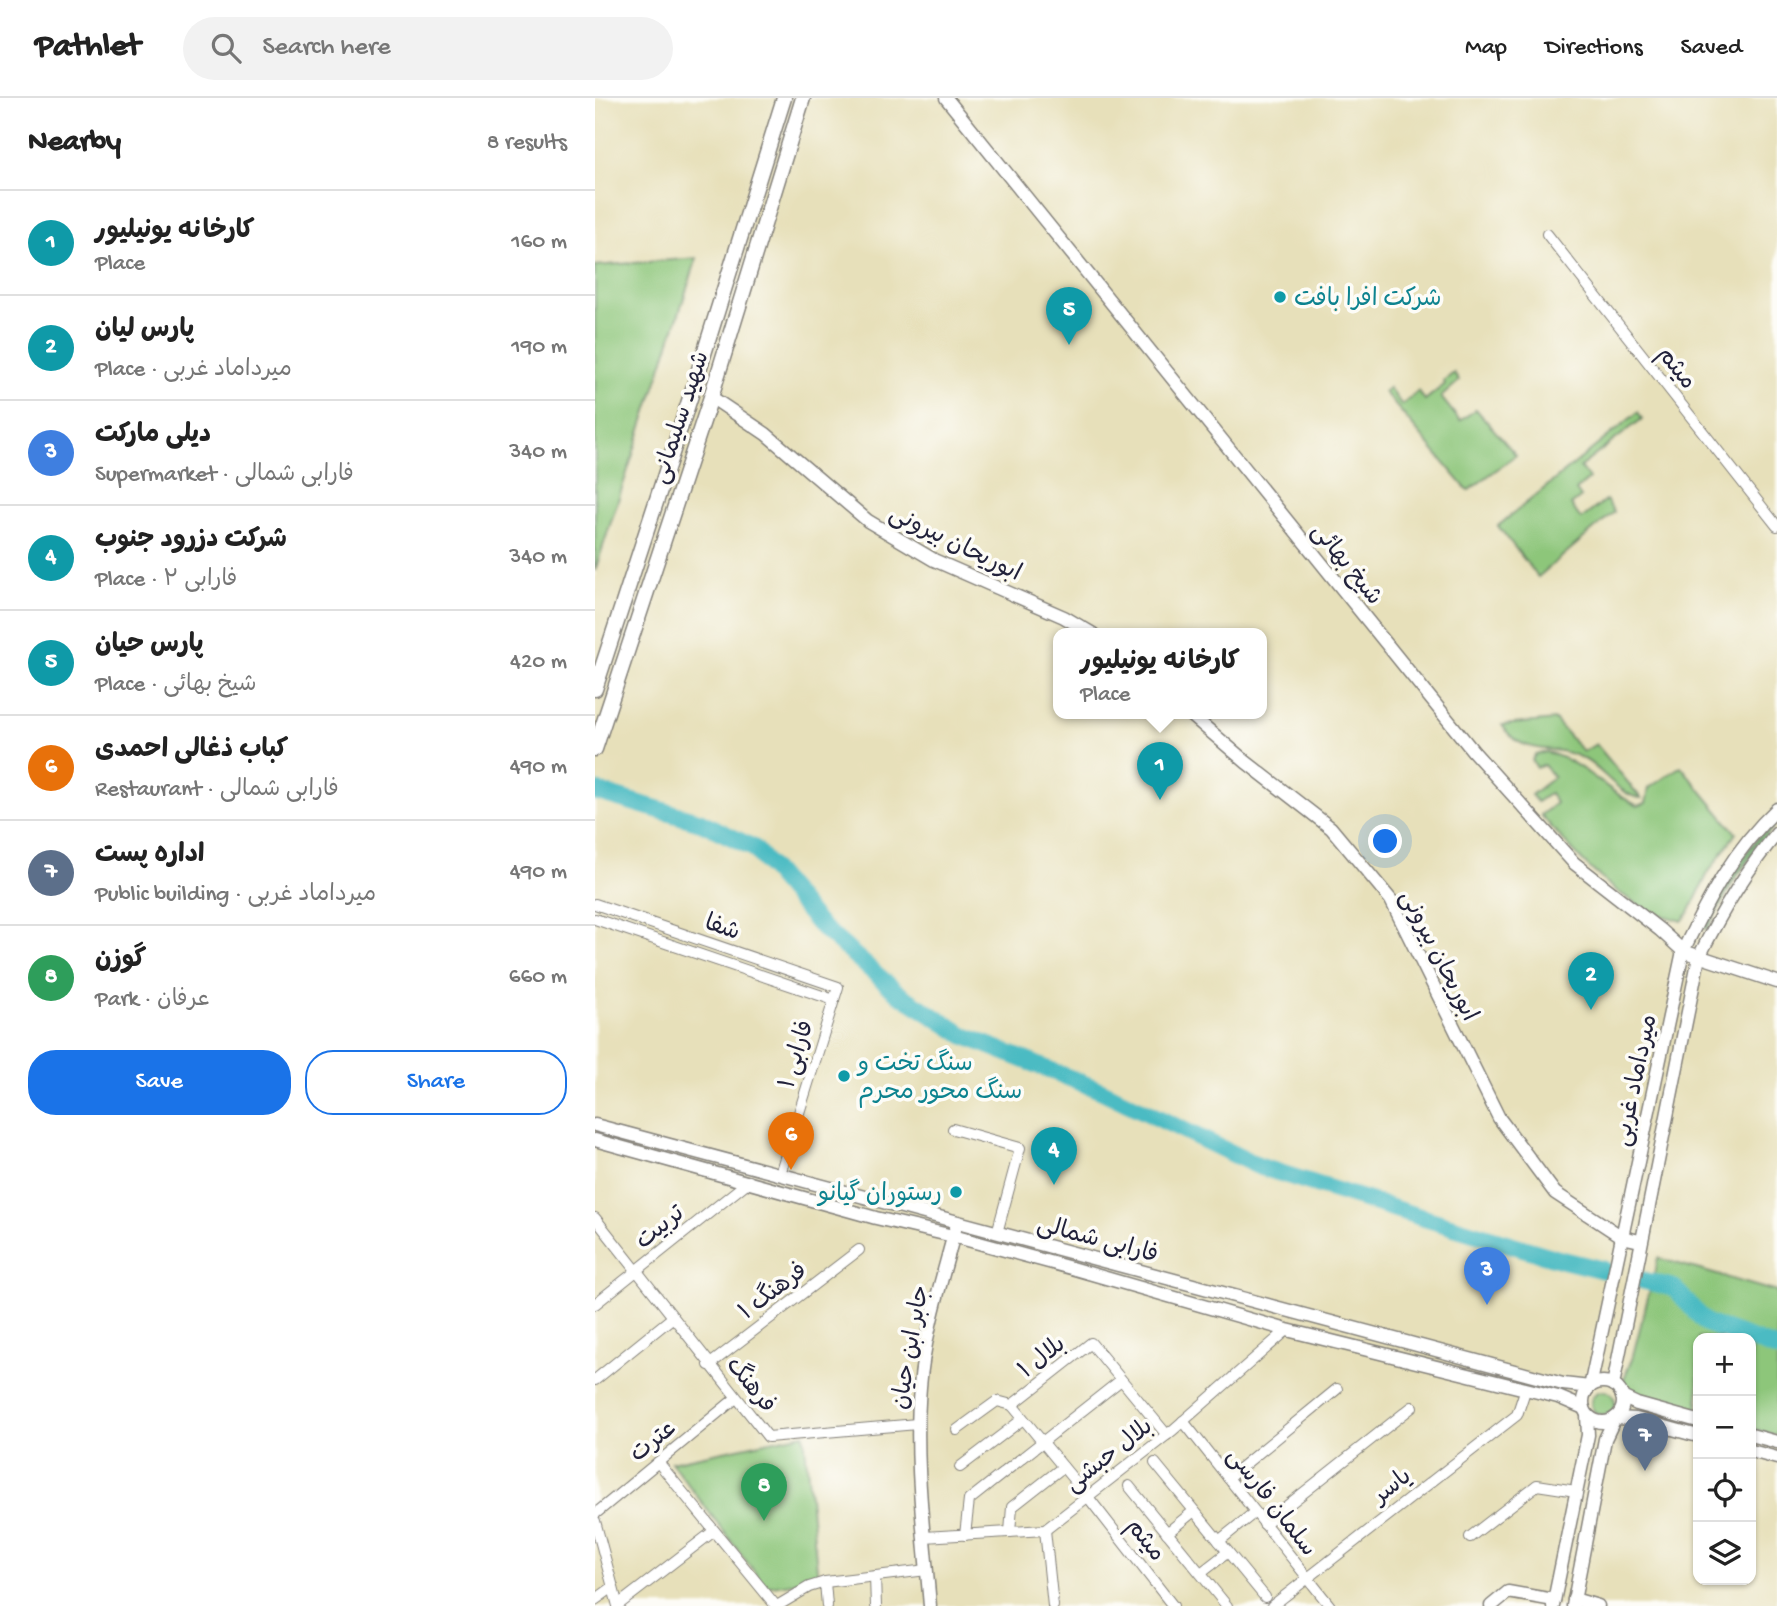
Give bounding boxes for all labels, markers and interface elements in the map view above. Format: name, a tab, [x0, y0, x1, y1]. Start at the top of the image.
search box	[183, 17, 673, 80]
text: Pathlet	[35, 29, 141, 67]
icon: search	[207, 29, 245, 67]
text: Search here	[263, 33, 391, 64]
text: Map	[1465, 34, 1507, 63]
text: Directions	[1545, 34, 1643, 63]
text: Saved	[1681, 34, 1742, 63]
text: Nearby	[28, 126, 121, 161]
text: 8 results	[487, 130, 567, 157]
text: کارخانه یونیلیور	[95, 217, 255, 248]
text: 1	[46, 229, 56, 256]
text: 160 m	[511, 229, 567, 256]
text: Place	[95, 251, 145, 278]
place label: شرکت افرا بافت	[1294, 286, 1442, 315]
pin: 5	[1046, 287, 1092, 345]
marker: شرکت افرا بافت	[1272, 289, 1288, 305]
text: پارس لیان	[95, 316, 194, 347]
text: 2	[45, 334, 57, 361]
text: 190 m	[511, 334, 567, 361]
street label: میثم	[1649, 342, 1701, 396]
street label: شهید سلیمانی	[647, 348, 717, 488]
text: Place · میرداماد غربی	[95, 357, 292, 384]
text: دیلی مارکت	[95, 421, 211, 452]
text: 3	[45, 439, 57, 466]
text: 340 m	[509, 439, 567, 466]
text: Supermarket · فارابی شمالی	[95, 462, 354, 489]
street label: ابوریحان بیرونی	[884, 501, 1025, 590]
street label: شیخ بهائی	[1303, 518, 1387, 612]
text: شرکت دزرود جنوب	[95, 526, 287, 557]
text: 4	[46, 544, 56, 571]
text: 340 m	[509, 544, 567, 571]
text: Place · فارابی ۲	[95, 567, 237, 594]
popup	[1053, 628, 1267, 719]
text: پارس حیان	[95, 631, 204, 662]
text: کارخانه یونیلیور	[1080, 648, 1240, 679]
text: 5	[45, 649, 57, 676]
text: 420 m	[510, 649, 567, 676]
text: Place · شیخ بهائی	[95, 672, 257, 699]
text: Place	[1080, 682, 1130, 709]
text: کباب ذغالی احمدی	[95, 736, 288, 767]
pin: 1	[1137, 742, 1183, 800]
text: 6	[45, 754, 57, 781]
text: 490 m	[510, 754, 567, 781]
text: Restaurant · فارابی شمالی	[95, 777, 339, 804]
your location	[1368, 824, 1402, 858]
text: اداره پست	[95, 841, 205, 872]
text: 7	[45, 859, 57, 886]
text: 490 m	[510, 859, 567, 886]
text: Public building · میرداماد غربی	[95, 882, 376, 909]
street label: ابوریحان بیرونی	[1391, 886, 1482, 1027]
street label: شفا	[700, 910, 743, 949]
text: گوزن	[95, 946, 146, 977]
pin: 2	[1568, 952, 1614, 1010]
text: 8	[45, 964, 57, 991]
text: 660 m	[509, 964, 567, 991]
text: Park · عرفان	[95, 987, 210, 1014]
street label: میرداماد غربی	[1609, 1012, 1666, 1149]
street label: فارابی ۱	[774, 1018, 822, 1093]
place label: سنگ تخت و سنگ محور محرم	[856, 1048, 1022, 1108]
button: Save	[28, 1050, 291, 1115]
button: Share	[305, 1050, 567, 1115]
marker: سنگ تخت و سنگ محور محرم	[836, 1068, 852, 1084]
pin: 6	[768, 1112, 814, 1170]
pin: 4	[1031, 1127, 1077, 1185]
place label: رستوران گیانو	[816, 1178, 942, 1210]
marker: رستوران گیانو	[948, 1184, 964, 1200]
street label: تربیت	[631, 1200, 692, 1257]
street label: فارابی شمالی	[1033, 1211, 1161, 1271]
pin: 3	[1464, 1247, 1510, 1305]
street label: فرهنگ ۱	[732, 1255, 814, 1328]
street label: جابر ابن حیان	[887, 1283, 938, 1412]
street label: بلال ۱	[1014, 1331, 1073, 1386]
map controls	[1693, 1333, 1756, 1585]
button: +	[1693, 1333, 1756, 1396]
street label: فرهنگ	[718, 1350, 783, 1420]
button: −	[1693, 1396, 1756, 1459]
street label: بلال حبشی	[1060, 1413, 1160, 1500]
pin: 7	[1622, 1413, 1668, 1471]
street label: عترت	[625, 1415, 683, 1470]
street label: سلمان فارسی	[1219, 1443, 1322, 1563]
button: locate	[1693, 1459, 1756, 1522]
pin: 8	[741, 1463, 787, 1521]
street label: یاسر	[1366, 1463, 1419, 1513]
street label: میثم	[1118, 1514, 1170, 1568]
button: layers	[1693, 1522, 1756, 1585]

